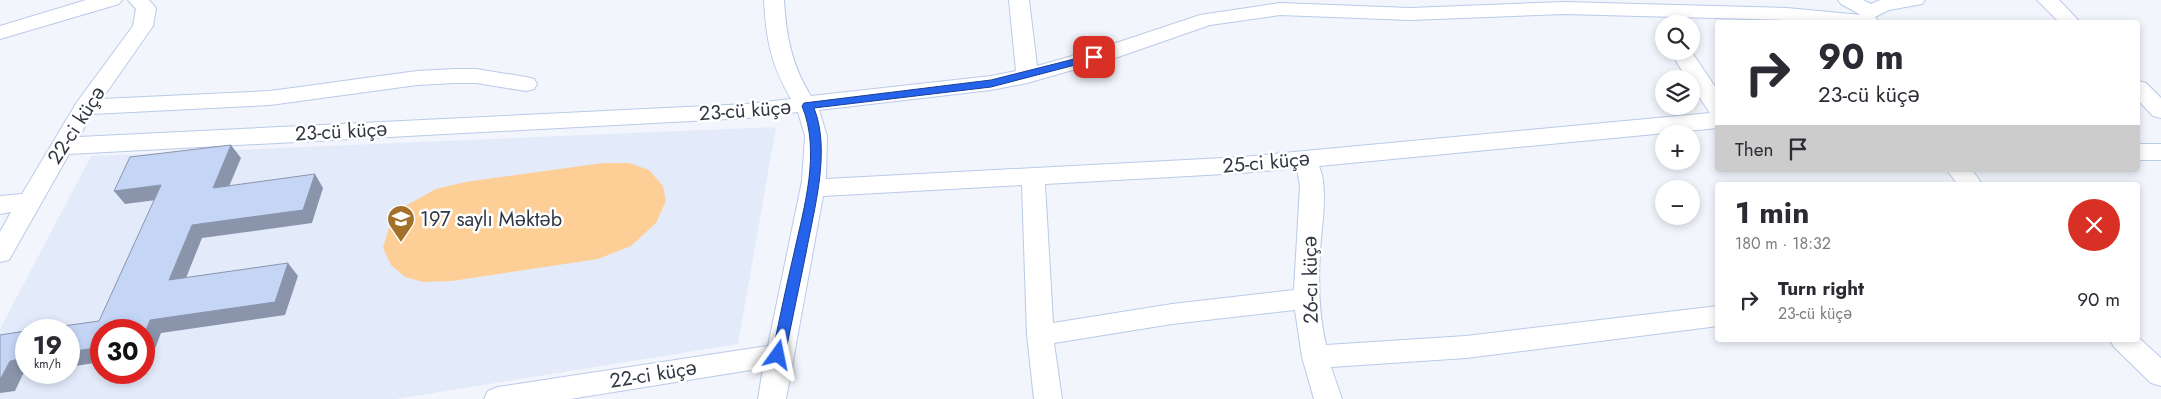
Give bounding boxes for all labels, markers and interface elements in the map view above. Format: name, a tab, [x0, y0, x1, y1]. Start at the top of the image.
map controls	[1655, 15, 1700, 225]
button: search	[1655, 15, 1700, 60]
text: 90 m	[1818, 32, 1904, 82]
pin	[1073, 36, 1115, 78]
icon: right	[1735, 40, 1800, 105]
icon: arrive	[1080, 43, 1108, 71]
button: layers	[1655, 70, 1700, 115]
text: 23-cü küçə	[1818, 78, 1920, 110]
street label: 22-ci küçə	[40, 81, 112, 170]
street label: 23-cü küçə	[698, 93, 792, 128]
street label: 23-cü küçə	[294, 115, 388, 148]
button: +	[1655, 125, 1700, 170]
icon: arrive	[1784, 135, 1812, 163]
text: Then	[1735, 136, 1774, 163]
street label: 25-ci küçə	[1221, 144, 1311, 181]
button: −	[1655, 180, 1700, 225]
text: 1 min	[1735, 191, 1809, 234]
button: close	[2068, 199, 2120, 251]
school or university icon: 197 saylı Məktəb	[386, 204, 416, 243]
place label: 197 saylı Məktəb	[420, 205, 562, 234]
text: 180 m · 18:32	[1735, 232, 1831, 255]
street label: 26-cı küçə	[1295, 236, 1326, 324]
text: Turn right	[1778, 275, 1864, 302]
icon: right	[1735, 286, 1763, 314]
text: 90 m	[2077, 286, 2120, 313]
text: 23-cü küçə	[1778, 302, 1852, 325]
speed limit sign: 30	[90, 319, 155, 384]
text: 19	[33, 327, 62, 363]
position arrow	[751, 328, 803, 380]
street label: 22-ci küçə	[607, 353, 699, 396]
text: km/h	[34, 355, 61, 373]

